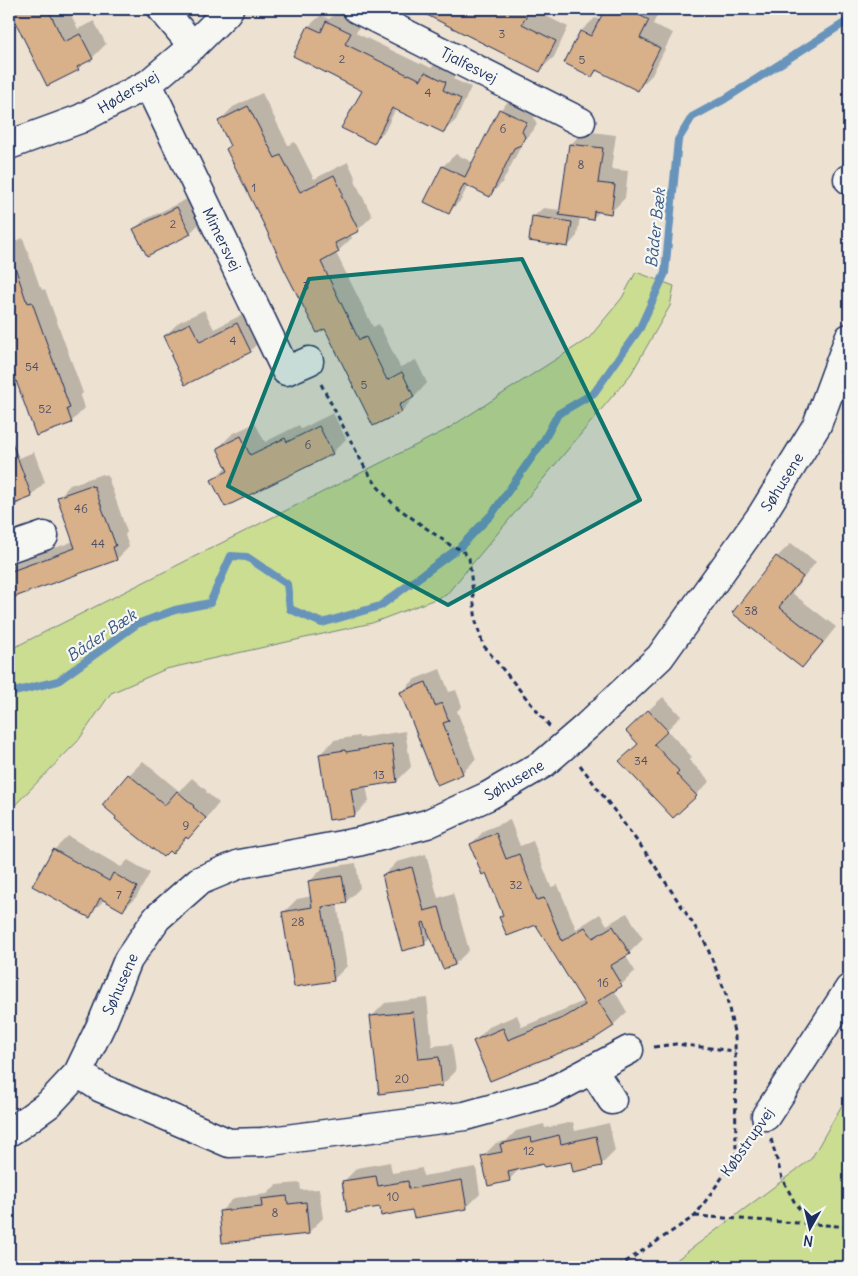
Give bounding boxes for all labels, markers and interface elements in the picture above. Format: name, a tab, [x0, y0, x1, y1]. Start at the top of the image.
house number: 3	[499, 26, 506, 41]
street label: Tjalfesvej	[437, 43, 501, 87]
house number: 2	[339, 51, 346, 66]
house number: 5	[579, 52, 586, 67]
street label: Hødersvej	[94, 66, 162, 118]
house number: 4	[425, 85, 432, 100]
house number: 6	[500, 121, 507, 136]
house number: 8	[578, 157, 585, 172]
house number: 1	[252, 180, 256, 195]
water label: Båder Bæk	[641, 185, 669, 269]
street label: Mimersvej	[198, 204, 246, 274]
house number: 2	[170, 216, 177, 231]
house number: 3	[303, 278, 310, 293]
house number: 4	[230, 333, 237, 348]
house number: 54	[25, 359, 39, 374]
house number: 5	[361, 377, 368, 392]
house number: 52	[38, 401, 52, 416]
house number: 6	[305, 437, 312, 452]
street label: Søhusene	[757, 449, 807, 515]
house number: 46	[74, 501, 88, 516]
house number: 44	[91, 536, 105, 551]
water label: Båder Bæk	[62, 603, 141, 666]
house number: 38	[744, 603, 758, 618]
house number: 34	[634, 753, 648, 768]
street label: Søhusene	[481, 755, 547, 805]
house number: 13	[373, 767, 385, 782]
house number: 9	[183, 818, 190, 833]
house number: 32	[509, 877, 523, 892]
house number: 7	[116, 887, 122, 902]
house number: 28	[291, 914, 305, 929]
street label: Søhusene	[98, 950, 142, 1018]
house number: 16	[597, 975, 609, 990]
house number: 20	[395, 1071, 409, 1086]
street label: Købstrupvej	[716, 1104, 778, 1180]
house number: 12	[523, 1143, 535, 1158]
house number: 10	[387, 1189, 399, 1204]
north arrow	[786, 1204, 836, 1254]
house number: 8	[272, 1205, 279, 1220]
text: N	[802, 1231, 814, 1250]

